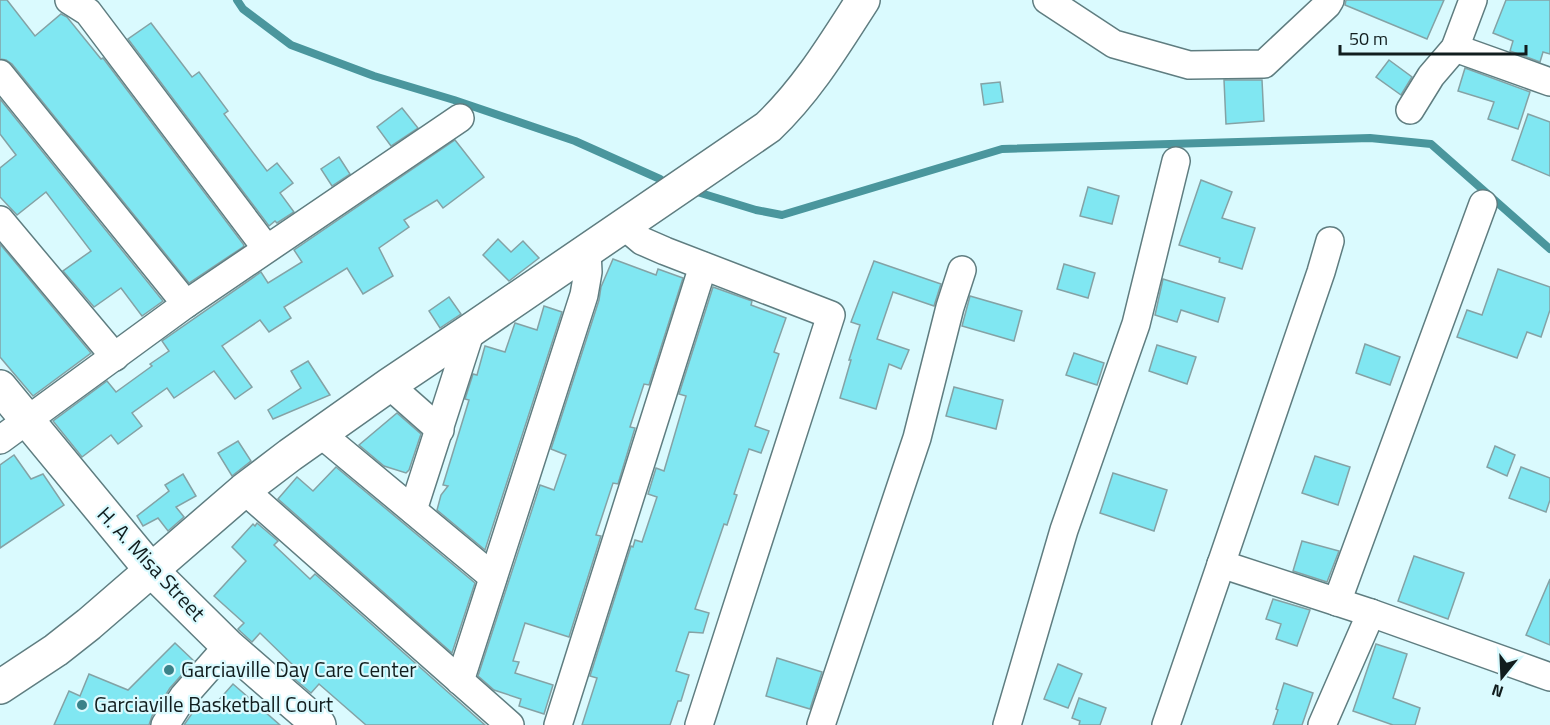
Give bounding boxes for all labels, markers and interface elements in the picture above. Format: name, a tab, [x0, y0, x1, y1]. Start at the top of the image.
scale bar	[1340, 18, 1526, 56]
text: 50 m	[1349, 25, 1388, 52]
street label: H. A. Misa Street	[90, 499, 214, 628]
north arrow	[1472, 647, 1532, 707]
place label: Garciaville Day Care Center	[181, 653, 417, 685]
marker: Garciaville Day Care Center	[162, 663, 176, 677]
text: N	[1488, 678, 1506, 704]
place label: Garciaville Basketball Court	[94, 688, 334, 720]
marker: Garciaville Basketball Court	[75, 698, 89, 712]

